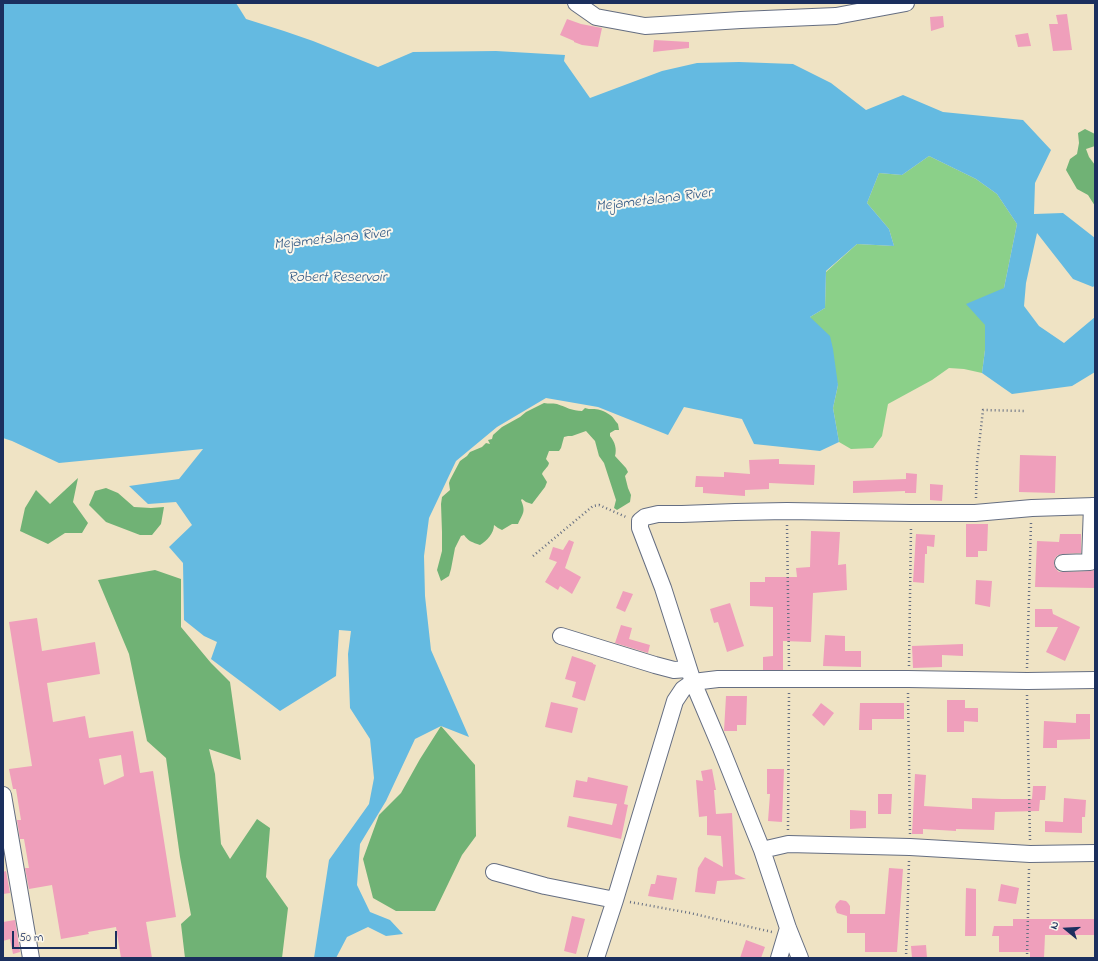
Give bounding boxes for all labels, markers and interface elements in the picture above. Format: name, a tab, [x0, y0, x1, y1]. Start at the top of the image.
water label: Mejametalana River	[595, 185, 713, 217]
water label: Mejametalana River	[273, 225, 391, 255]
water label: Robert Reservoir	[288, 270, 386, 288]
north arrow	[1046, 909, 1086, 949]
text: N	[1046, 919, 1063, 931]
scale bar	[14, 923, 119, 949]
text: 50 m	[19, 929, 43, 947]

